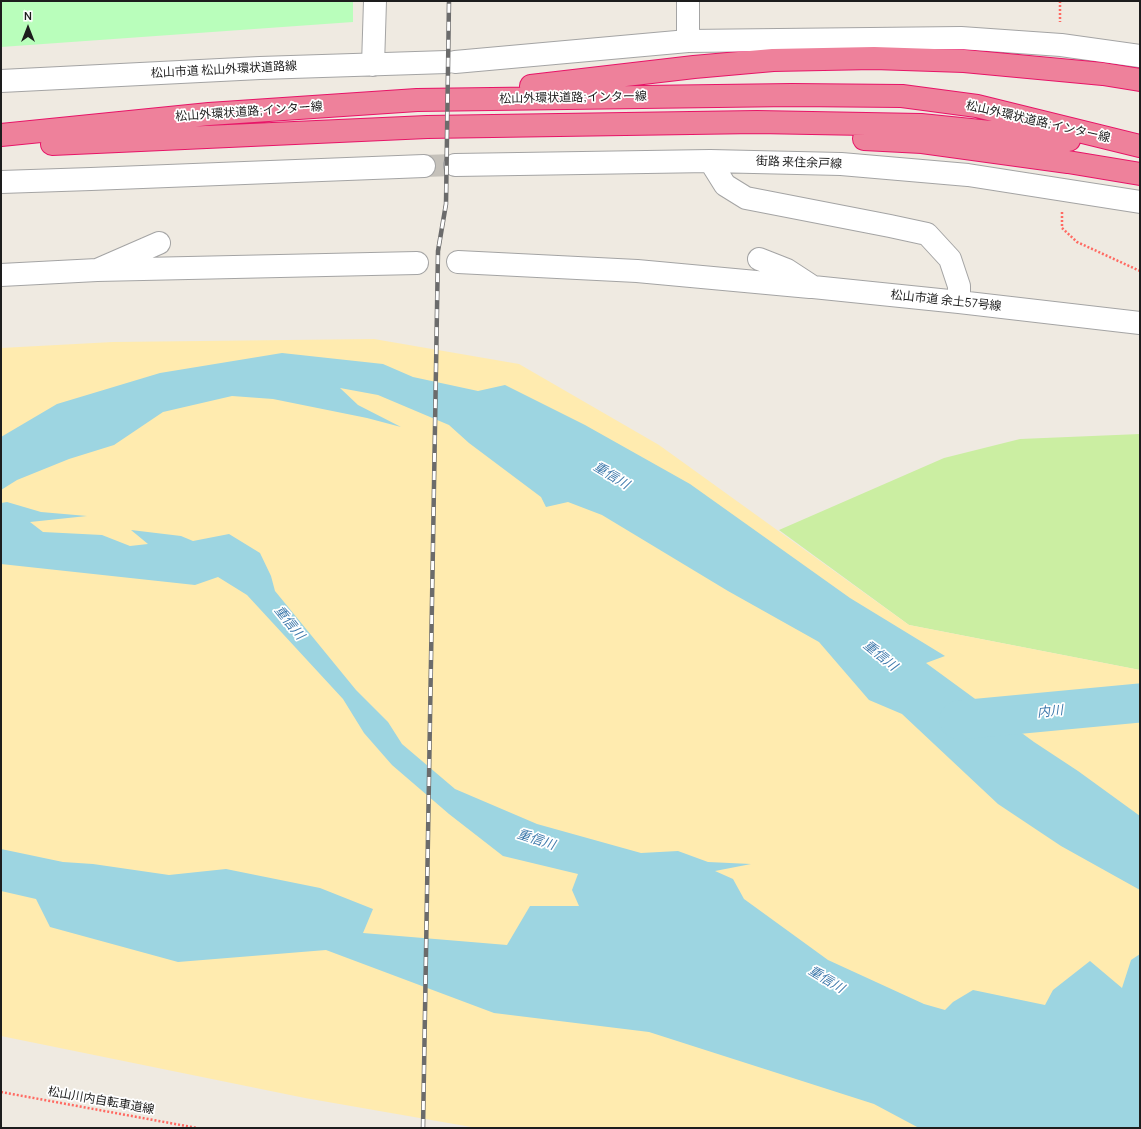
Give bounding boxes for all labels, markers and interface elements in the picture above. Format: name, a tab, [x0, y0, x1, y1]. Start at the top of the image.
north arrow	[8, 8, 48, 48]
text: N	[24, 8, 32, 23]
street label: 松山市道 松山外環状道路線	[151, 59, 297, 81]
street label: 松山外環状道路;インター線	[499, 90, 647, 106]
street label: 松山外環状道路;インター線	[964, 98, 1112, 146]
street label: 松山外環状道路;インター線	[175, 100, 323, 124]
street label: 街路 来住余戸線	[756, 154, 842, 172]
street label: 松山市道 余土57号線	[890, 288, 1002, 314]
water label: 重信川	[590, 459, 632, 493]
water label: 重信川	[271, 603, 307, 643]
water label: 重信川	[860, 638, 900, 674]
water label: 内川	[1036, 703, 1064, 721]
water label: 重信川	[515, 827, 557, 853]
water label: 重信川	[805, 963, 847, 997]
street label: 松山川内自転車道線	[47, 1085, 155, 1117]

